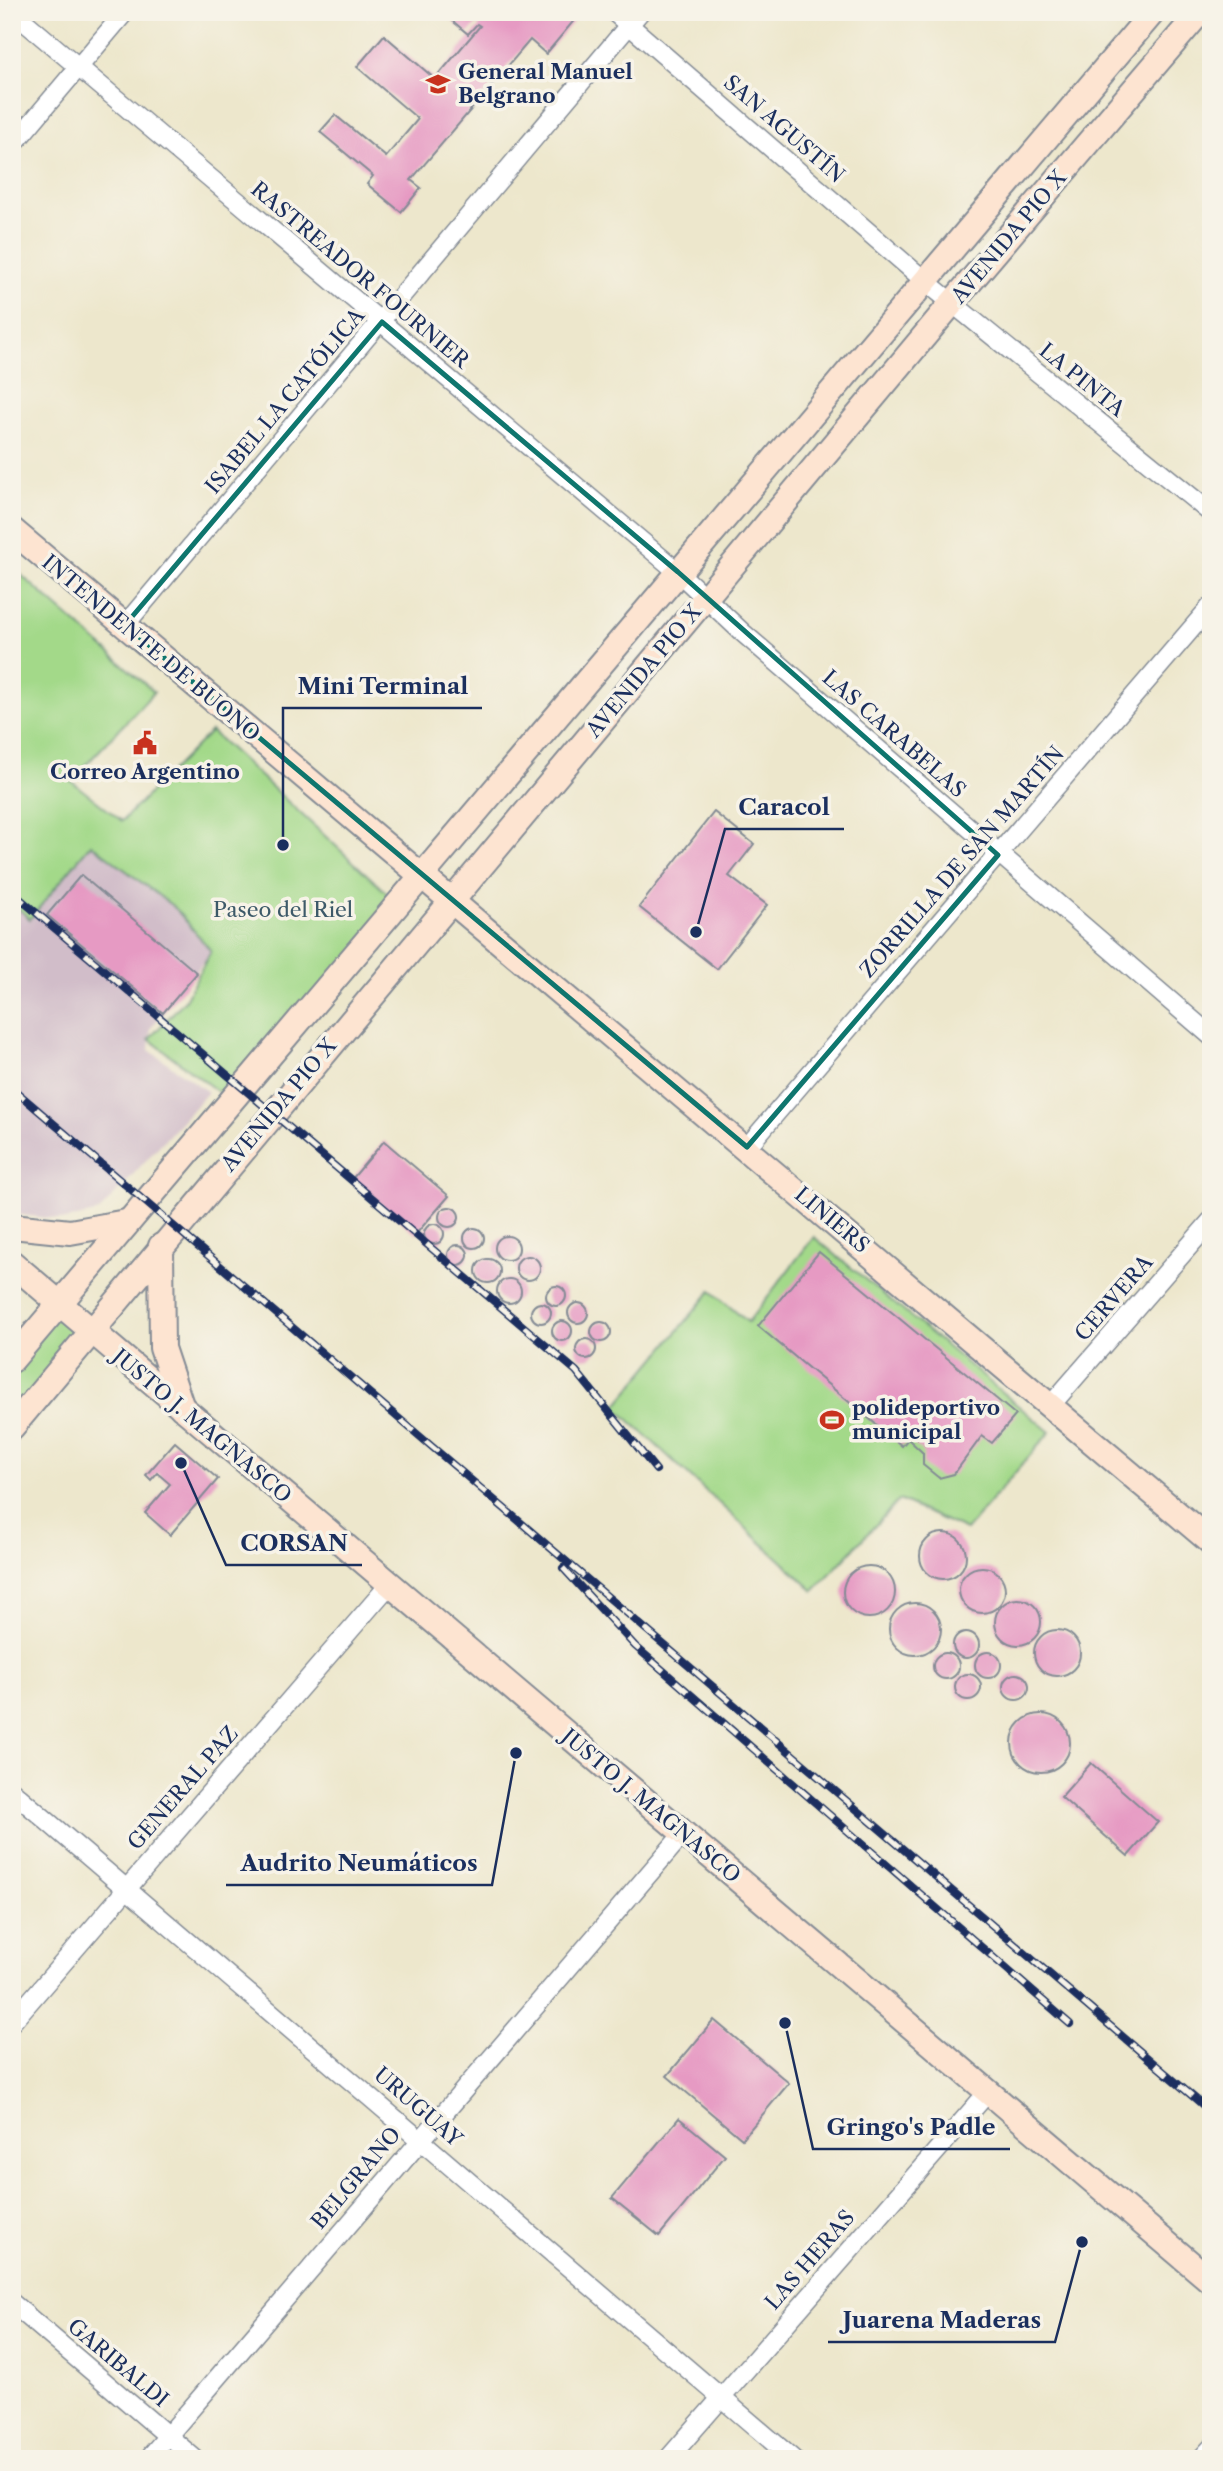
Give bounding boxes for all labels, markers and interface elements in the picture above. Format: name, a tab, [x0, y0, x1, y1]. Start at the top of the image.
place label: General Manuel Belgrano	[458, 59, 633, 108]
school or university icon: General Manuel Belgrano	[424, 70, 452, 98]
street label: SAN AGUSTÍN	[719, 70, 850, 188]
street label: AVENIDA PIO X	[945, 165, 1072, 309]
street label: RASTREADOR FOURNIER	[246, 176, 476, 374]
street label: ISABEL LA CATÓLICA	[200, 303, 370, 498]
street label: LA PINTA	[1034, 338, 1130, 422]
street label: INTENDENTE DE BUONO	[37, 549, 265, 746]
street label: AVENIDA PIO X	[580, 599, 707, 743]
callout: Mini Terminal	[283, 664, 482, 708]
street label: LAS CARABELAS	[818, 665, 971, 802]
text: Mini Terminal	[298, 672, 468, 700]
public building icon: Correo Argentino	[131, 729, 159, 757]
street label: ZORRILLA DE SAN MARTÍN	[854, 741, 1069, 982]
place label: Correo Argentino	[50, 759, 240, 784]
callout: Caracol	[725, 785, 844, 829]
text: Caracol	[738, 793, 830, 821]
park label: Paseo del Riel	[213, 897, 353, 922]
street label: AVENIDA PIO X	[215, 1033, 342, 1177]
street label: LINIERS	[790, 1181, 875, 1258]
street label: CERVERA	[1069, 1249, 1158, 1346]
street label: JUSTO J. MAGNASCO	[106, 1342, 297, 1508]
place label: polideportivo municipal	[852, 1395, 1000, 1444]
sports icon: polideportivo municipal	[818, 1406, 846, 1434]
callout: CORSAN	[226, 1521, 362, 1565]
text: CORSAN	[240, 1529, 348, 1557]
street label: GENERAL PAZ	[122, 1721, 243, 1855]
street label: JUSTO J. MAGNASCO	[555, 1722, 746, 1888]
callout: Audrito Neumáticos	[226, 1841, 492, 1885]
text: Audrito Neumáticos	[239, 1849, 478, 1877]
street label: URUGUAY	[369, 2062, 468, 2152]
callout: Gringo's Padle	[813, 2105, 1010, 2149]
text: Gringo's Padle	[826, 2113, 996, 2141]
street label: BELGRANO	[306, 2122, 405, 2234]
street label: LAS HERAS	[760, 2205, 860, 2314]
callout: Juarena Maderas	[828, 2298, 1055, 2342]
text: Juarena Maderas	[839, 2306, 1041, 2334]
street label: GARIBALDI	[63, 2313, 174, 2412]

